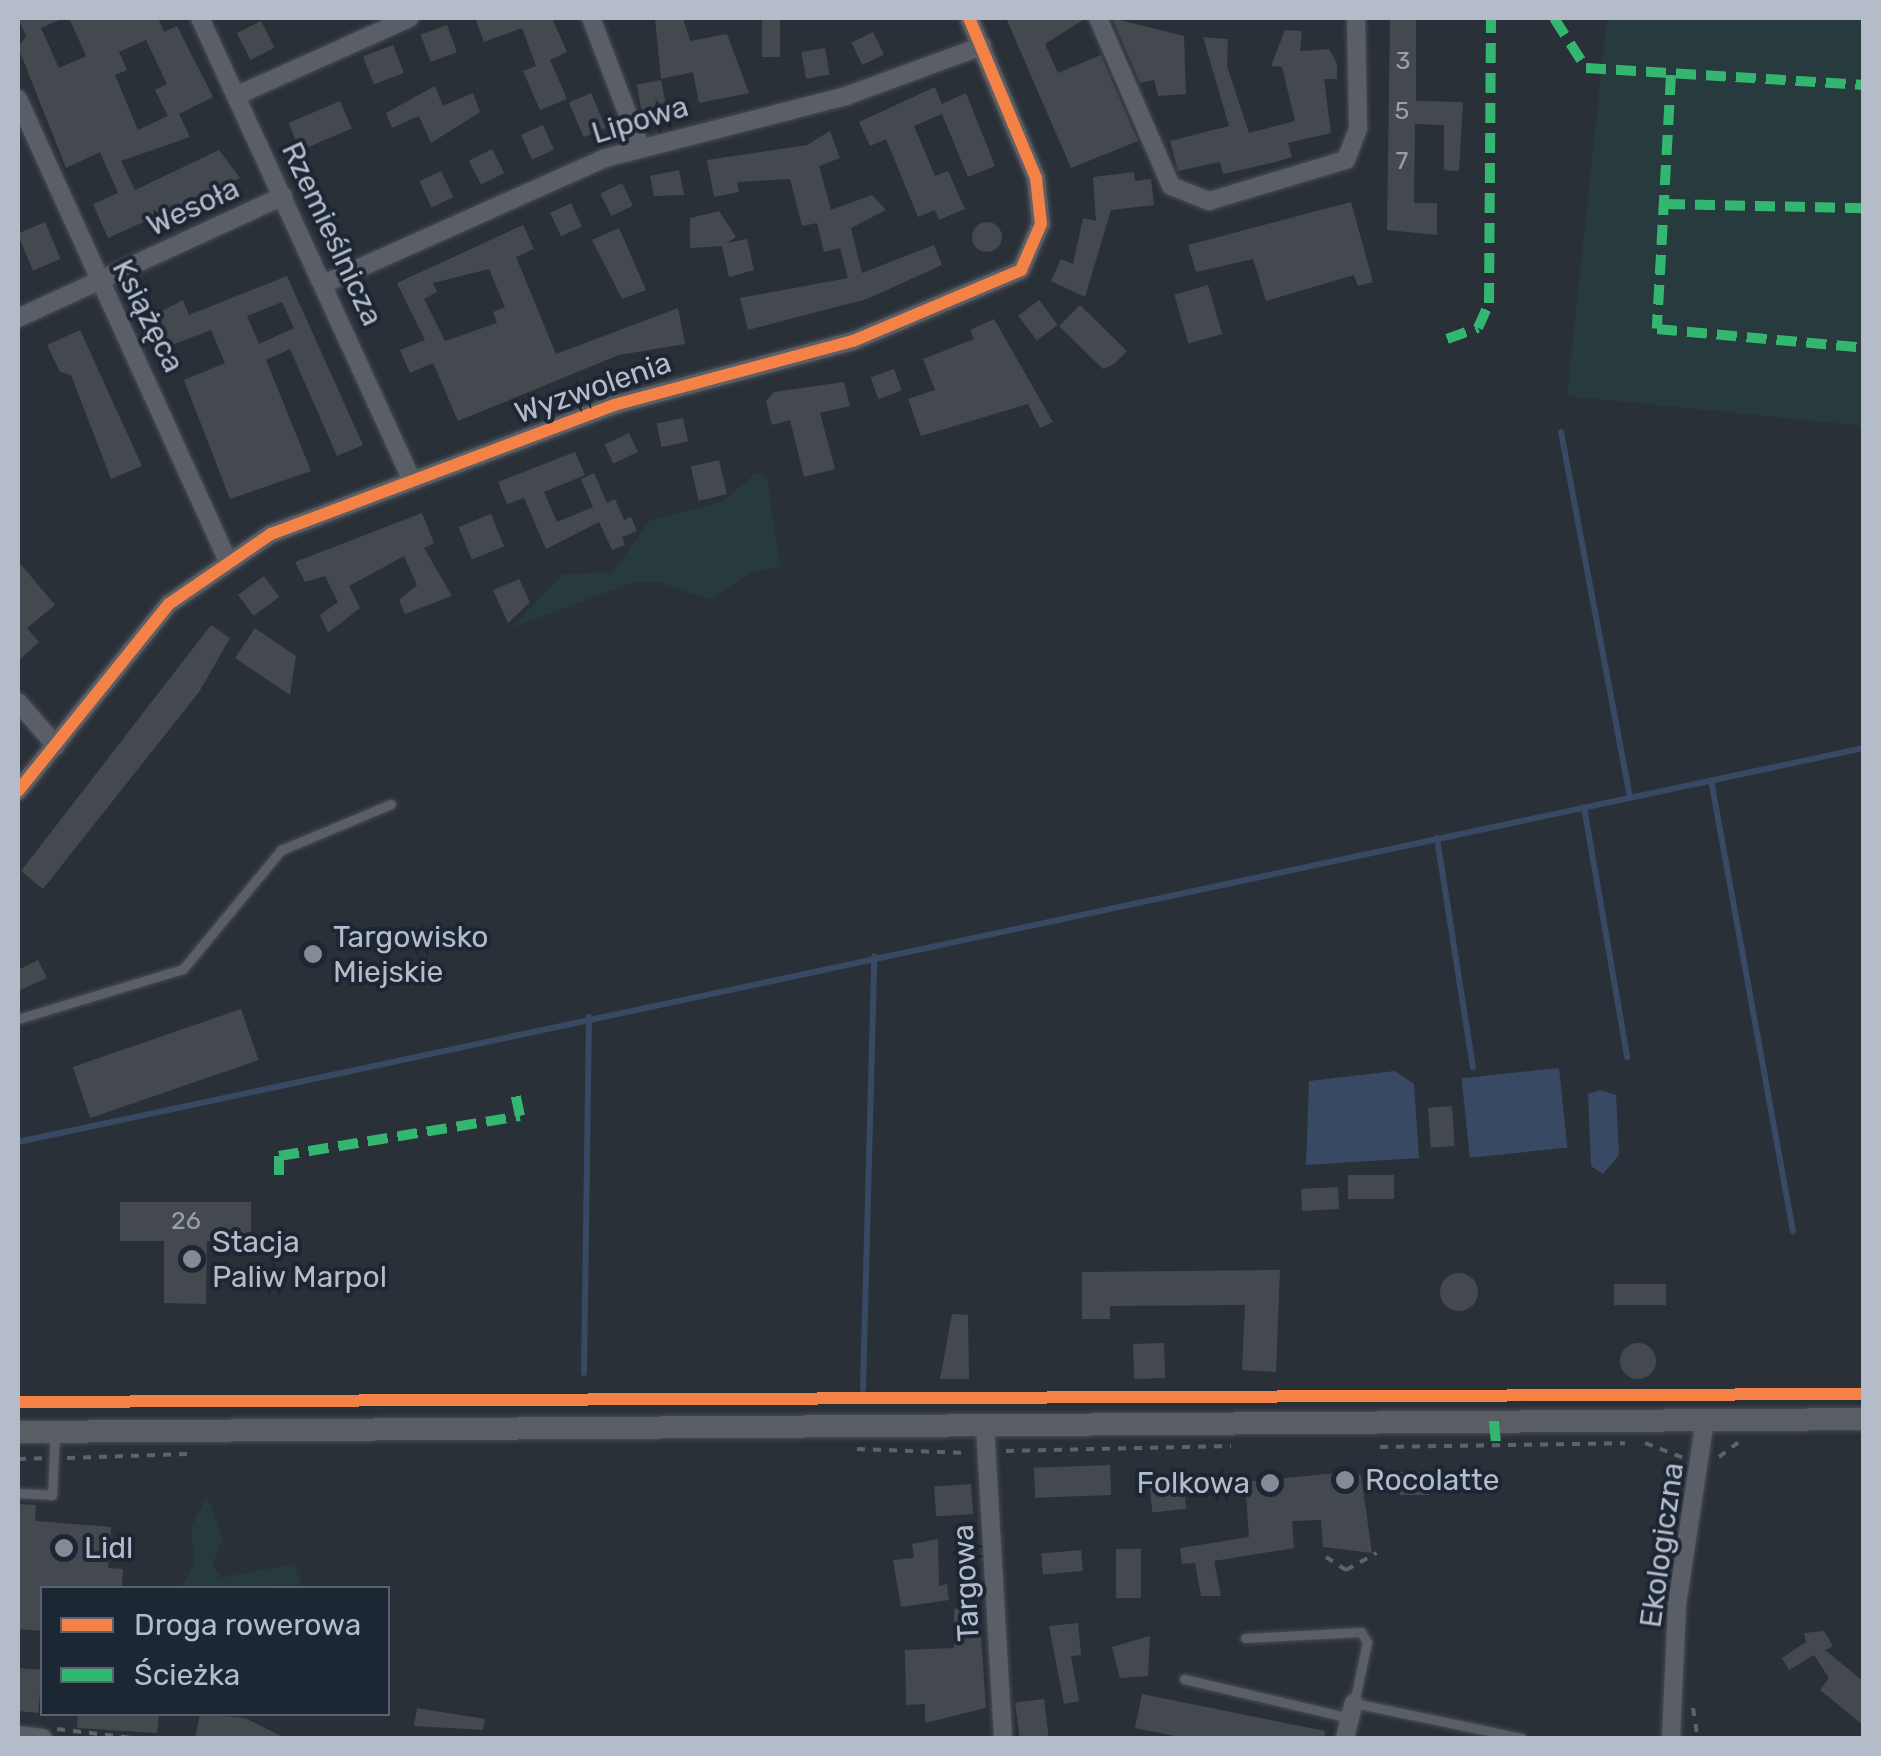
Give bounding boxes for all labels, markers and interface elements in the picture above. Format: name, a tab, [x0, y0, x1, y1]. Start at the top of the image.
house number: 3	[1395, 46, 1411, 76]
street label: Lipowa	[587, 88, 693, 152]
house number: 5	[1395, 96, 1409, 126]
street label: Rzemieślnicza	[274, 136, 390, 332]
house number: 7	[1396, 146, 1408, 176]
street label: Wesoła	[141, 170, 245, 244]
street label: Książęca	[104, 254, 192, 378]
street label: Wyzwolenia	[510, 344, 676, 432]
place label: Targowisko Miejskie	[333, 919, 489, 990]
marker: Targowisko Miejskie	[302, 943, 324, 965]
house number: 26	[171, 1206, 201, 1236]
place label: Stacja Paliw Marpol	[212, 1224, 388, 1294]
marker: Stacja Paliw Marpol	[181, 1248, 203, 1270]
street label: Ekologiczna	[1633, 1460, 1691, 1630]
place label: Rocolatte	[1365, 1462, 1499, 1498]
place label: Folkowa	[1137, 1465, 1250, 1501]
marker: Rocolatte	[1334, 1469, 1356, 1491]
marker: Folkowa	[1259, 1472, 1281, 1494]
street label: Targowa	[945, 1524, 987, 1642]
place label: Lidl	[84, 1530, 133, 1566]
marker: Lidl	[53, 1537, 75, 1559]
legend	[40, 1586, 390, 1716]
text: Droga rowerowa	[134, 1607, 361, 1643]
text: Ścieżka	[134, 1657, 240, 1693]

